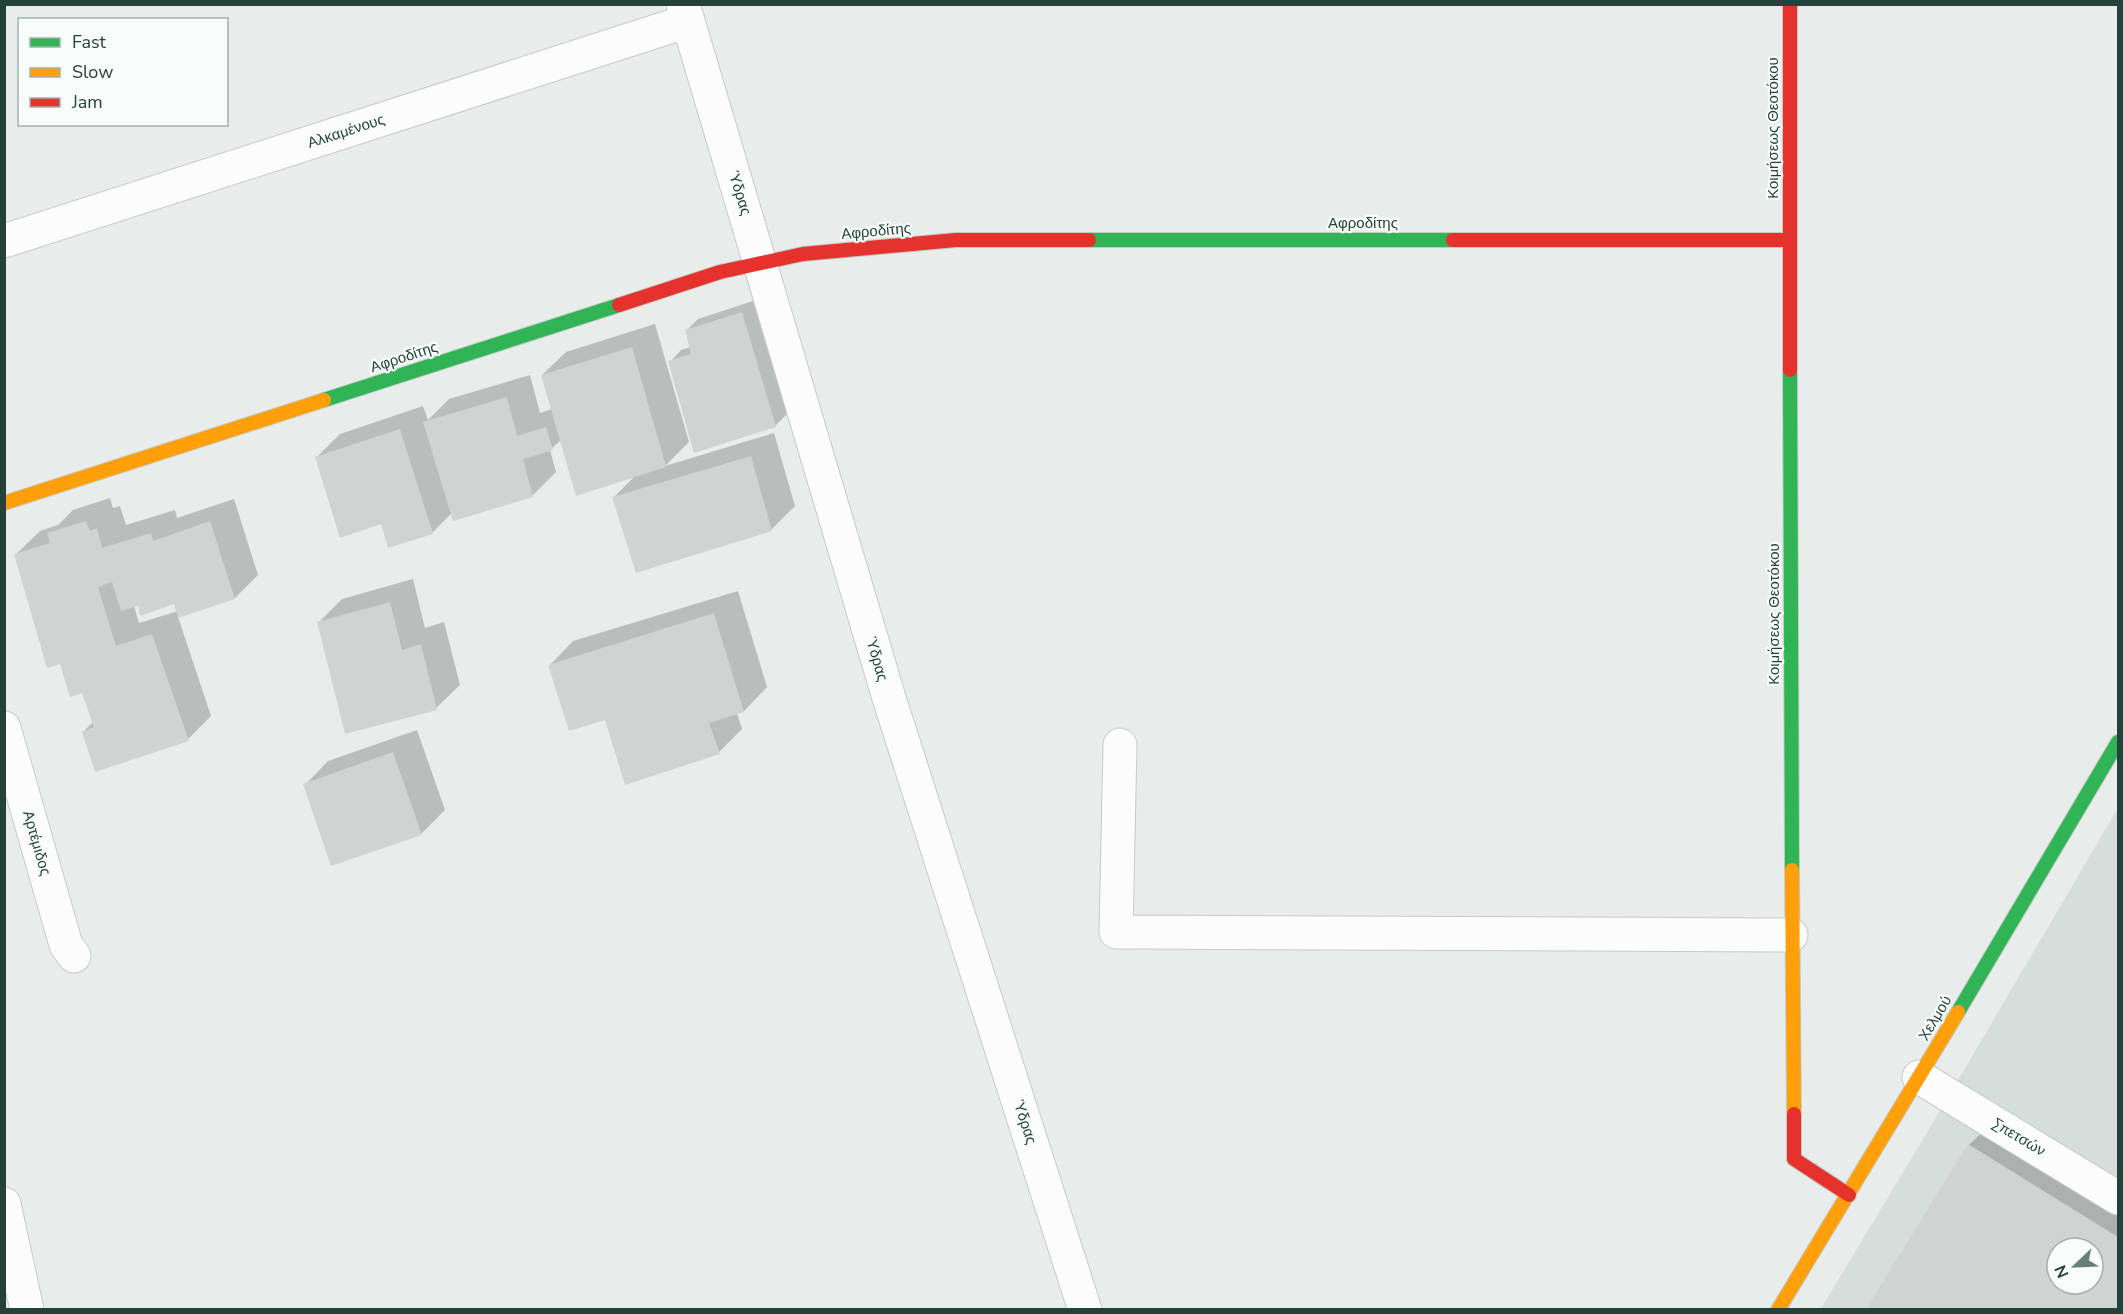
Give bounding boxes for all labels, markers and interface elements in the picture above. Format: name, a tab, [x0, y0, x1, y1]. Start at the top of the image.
legend	[18, 18, 228, 126]
text: Fast	[72, 30, 107, 54]
street label: Κοιμήσεως Θεοτόκου	[1763, 57, 1783, 199]
text: Slow	[72, 60, 113, 84]
text: Jam	[71, 90, 103, 114]
street label: Αλκαμένους	[305, 109, 387, 153]
street label: Ύδρας	[724, 168, 756, 218]
street label: Αφροδίτης	[1328, 213, 1398, 233]
street label: Αφροδίτης	[840, 218, 912, 244]
street label: Αφροδίτης	[368, 337, 440, 377]
street label: Κοιμήσεως Θεοτόκου	[1764, 543, 1784, 685]
street label: Ύδρας	[861, 634, 893, 684]
street label: Αρτέμιδος	[18, 808, 56, 878]
street label: Χελμού	[1914, 992, 1956, 1044]
street label: Ύδρας	[1008, 1097, 1042, 1147]
street label: Σπετσών	[1989, 1113, 2049, 1161]
north arrow	[2045, 1236, 2105, 1296]
text: N	[2050, 1262, 2075, 1281]

